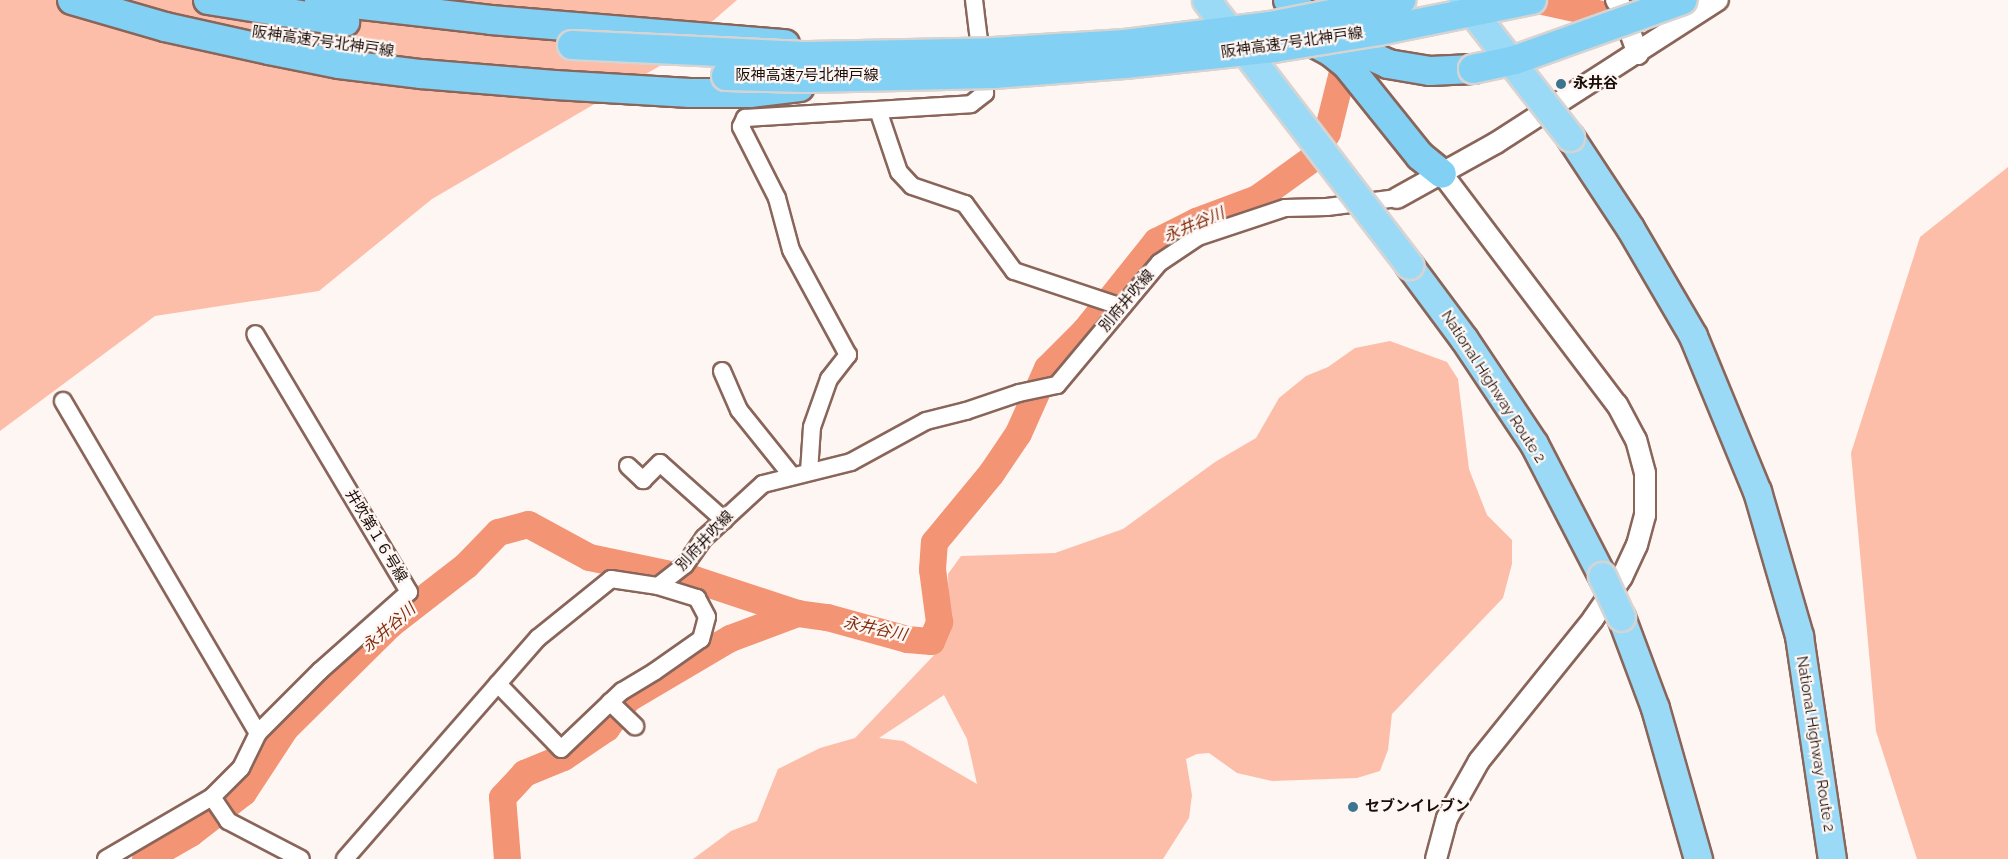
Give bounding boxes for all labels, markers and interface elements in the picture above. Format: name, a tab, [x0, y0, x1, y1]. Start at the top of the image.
street label: 阪神高速7号北神戸線	[251, 23, 395, 61]
street label: 阪神高速7号北神戸線	[1220, 24, 1364, 62]
street label: 阪神高速7号北神戸線	[735, 67, 879, 85]
place label: 永井谷	[1573, 75, 1618, 93]
marker: 永井谷	[1554, 77, 1568, 91]
water label: 永井谷川	[1161, 204, 1227, 246]
street label: 別府井吹線	[1096, 266, 1158, 336]
street label: National Highway Route 2	[1437, 307, 1549, 467]
street label: 井吹第１６号線	[341, 486, 411, 586]
street label: 別府井吹線	[673, 507, 737, 575]
water label: 永井谷川	[359, 600, 419, 656]
water label: 永井谷川	[842, 613, 908, 645]
street label: National Highway Route 2	[1792, 654, 1838, 834]
place label: セブンイレブン	[1365, 798, 1470, 816]
marker: セブンイレブン	[1346, 800, 1360, 814]

